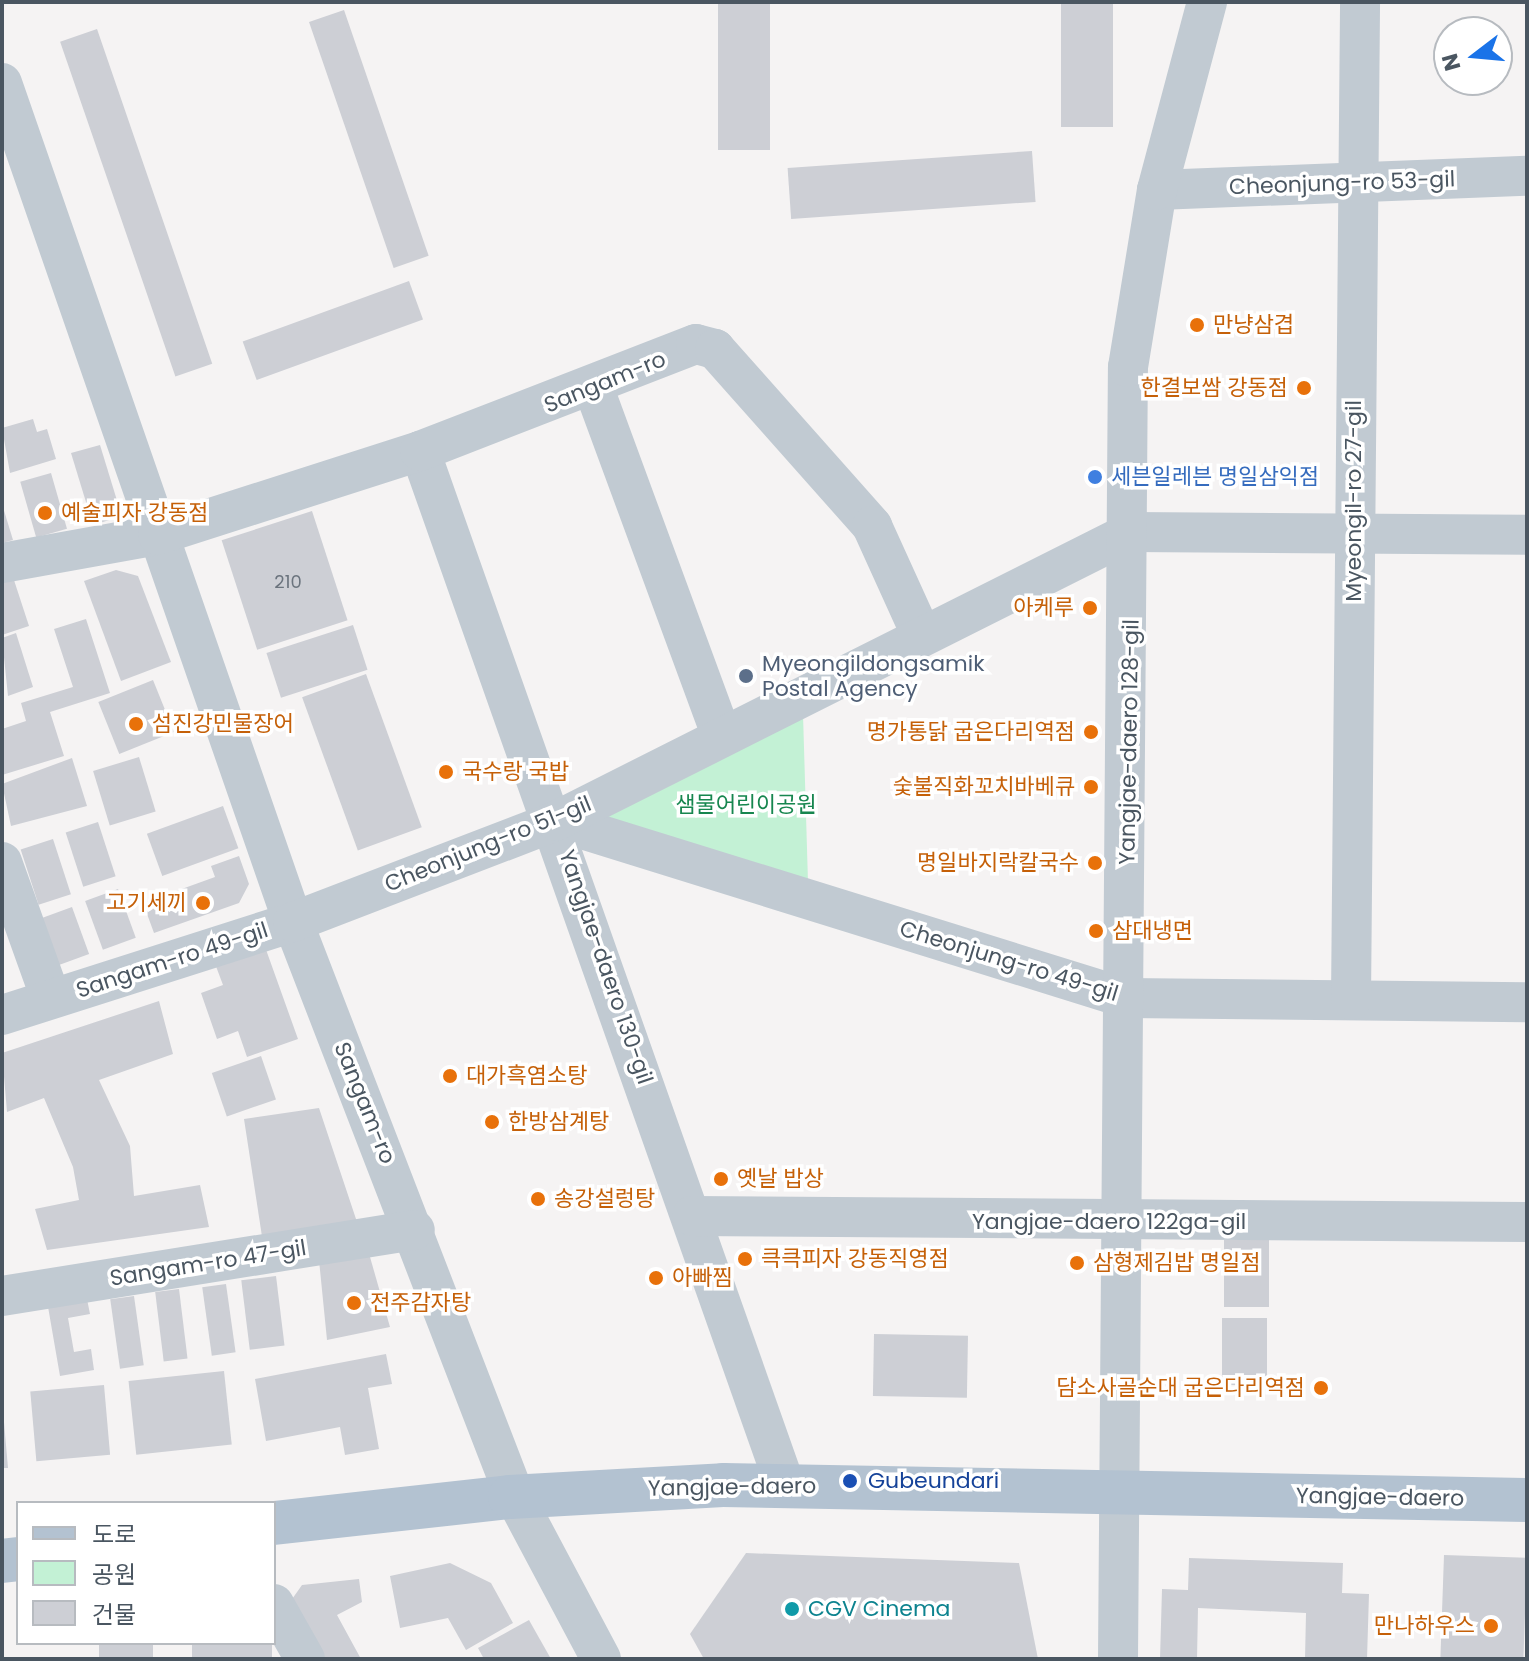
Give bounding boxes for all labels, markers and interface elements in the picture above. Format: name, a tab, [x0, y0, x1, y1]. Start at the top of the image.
north arrow	[1433, 16, 1513, 96]
text: N	[1434, 50, 1469, 74]
street label: Cheonjung-ro 53-gil	[1228, 166, 1456, 200]
place label: 만냥삼겹	[1213, 312, 1294, 338]
marker: 만냥삼겹	[1188, 316, 1206, 334]
street label: Sangam-ro	[540, 346, 670, 418]
place label: 한결보쌈 강동점	[1140, 375, 1288, 401]
marker: 한결보쌈 강동점	[1295, 379, 1313, 397]
street label: Myeongil-ro 27-gil	[1341, 400, 1367, 602]
place label: 세븐일레븐 명일삼익점	[1111, 464, 1319, 490]
marker: 세븐일레븐 명일삼익점	[1086, 468, 1104, 486]
place label: 예술피자 강동점	[61, 500, 209, 526]
marker: 예술피자 강동점	[36, 504, 54, 522]
house number: 210	[274, 571, 302, 593]
place label: 아케루	[1013, 595, 1074, 621]
marker: 아케루	[1081, 599, 1099, 617]
street label: Yangjae-daero 128-gil	[1114, 619, 1144, 865]
place label: Myeongildongsamik Postal Agency	[762, 650, 984, 702]
marker: Myeongildongsamik Postal Agency	[737, 667, 755, 685]
place label: 섬진강민물장어	[152, 711, 294, 737]
marker: 섬진강민물장어	[127, 715, 145, 733]
place label: 명가통닭 굽은다리역점	[867, 719, 1075, 745]
marker: 명가통닭 굽은다리역점	[1082, 723, 1100, 741]
place label: 국수랑 국밥	[462, 759, 569, 785]
marker: 국수랑 국밥	[437, 763, 455, 781]
place label: 숯불직화꼬치바베큐	[893, 774, 1075, 800]
marker: 숯불직화꼬치바베큐	[1082, 778, 1100, 796]
street label: Cheonjung-ro 51-gil	[381, 790, 595, 898]
park label: 샘물어린이공원	[675, 792, 817, 818]
street label: Yangjae-daero 130-gil	[553, 846, 659, 1088]
place label: 명일바지락칼국수	[917, 850, 1079, 876]
marker: 명일바지락칼국수	[1086, 854, 1104, 872]
place label: 고기세끼	[106, 890, 187, 916]
marker: 고기세끼	[194, 894, 212, 912]
street label: Cheonjung-ro 49-gil	[897, 915, 1121, 1007]
street label: Sangam-ro 49-gil	[73, 917, 271, 1003]
place label: 삼대냉면	[1112, 918, 1193, 944]
marker: 삼대냉면	[1087, 922, 1105, 940]
street label: Sangam-ro	[329, 1038, 401, 1168]
place label: 대가흑염소탕	[466, 1063, 587, 1089]
marker: 대가흑염소탕	[441, 1067, 459, 1085]
place label: 한방삼계탕	[508, 1109, 609, 1135]
marker: 한방삼계탕	[483, 1113, 501, 1131]
place label: 옛날 밥상	[737, 1166, 824, 1192]
marker: 옛날 밥상	[712, 1170, 730, 1188]
place label: 송강설렁탕	[554, 1186, 655, 1212]
marker: 송강설렁탕	[529, 1190, 547, 1208]
street label: Yangjae-daero 122ga-gil	[972, 1209, 1246, 1235]
street label: Sangam-ro 47-gil	[108, 1234, 308, 1292]
place label: 큭큭피자 강동직영점	[761, 1246, 949, 1272]
marker: 큭큭피자 강동직영점	[736, 1250, 754, 1268]
place label: 삼형제김밥 명일점	[1093, 1250, 1261, 1276]
marker: 삼형제김밥 명일점	[1068, 1254, 1086, 1272]
place label: 아빠찜	[672, 1265, 733, 1291]
marker: 아빠찜	[647, 1269, 665, 1287]
place label: 전주감자탕	[370, 1290, 471, 1316]
marker: 전주감자탕	[345, 1294, 363, 1312]
place label: 담소사골순대 굽은다리역점	[1056, 1375, 1305, 1401]
marker: 담소사골순대 굽은다리역점	[1312, 1379, 1330, 1397]
place label: Gubeundari	[868, 1468, 999, 1494]
marker: Gubeundari	[839, 1470, 861, 1492]
street label: Yangjae-daero	[648, 1472, 816, 1502]
street label: Yangjae-daero	[1296, 1482, 1464, 1512]
legend	[16, 1501, 276, 1645]
text: 도로	[92, 1518, 136, 1551]
text: 공원	[92, 1558, 136, 1591]
place label: CGV Cinema	[808, 1596, 950, 1622]
text: 건물	[92, 1598, 136, 1631]
marker: CGV Cinema	[783, 1600, 801, 1618]
place label: 만나하우스	[1374, 1613, 1475, 1639]
marker: 만나하우스	[1482, 1617, 1500, 1635]

